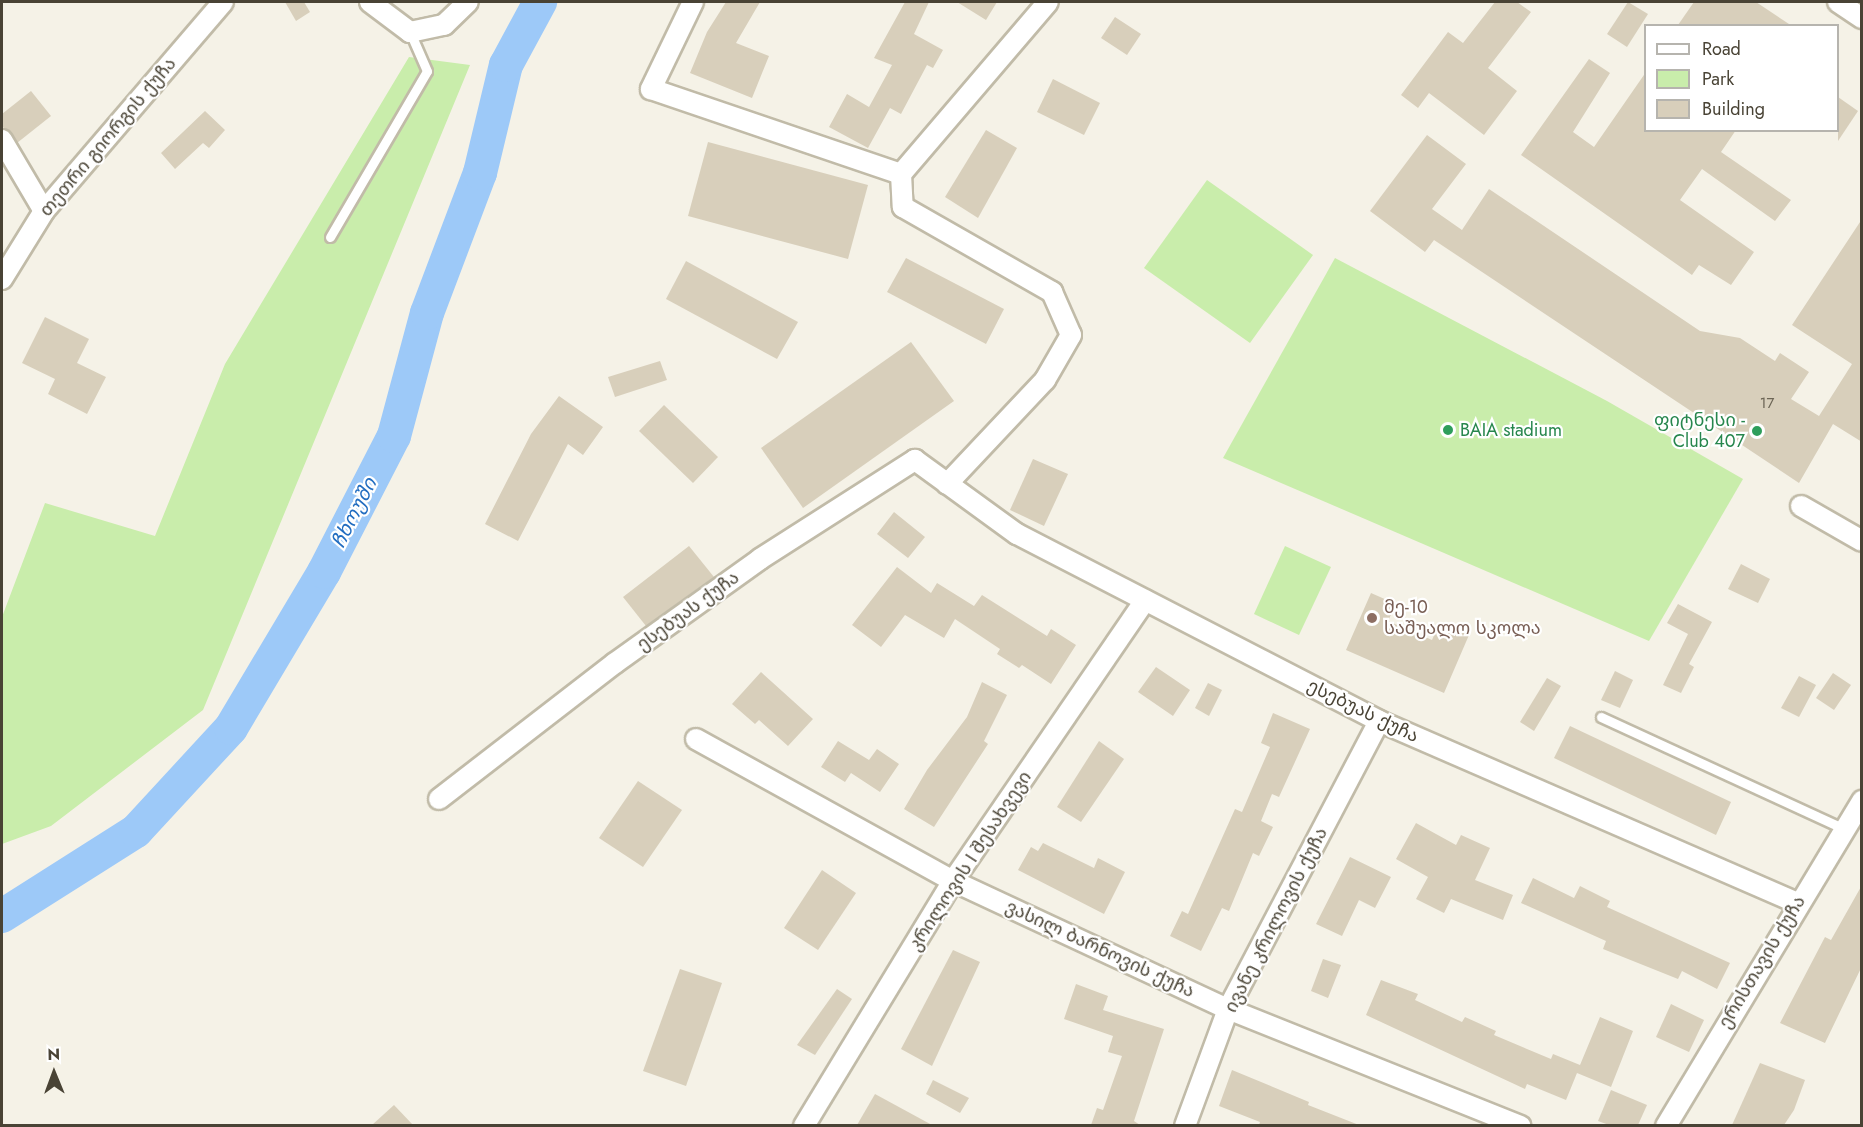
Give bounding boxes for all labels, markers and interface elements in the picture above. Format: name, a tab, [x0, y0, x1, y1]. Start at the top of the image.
legend	[1644, 24, 1839, 132]
text: Road	[1702, 36, 1741, 62]
street label: თეთრი გიორგის ქუჩა	[35, 53, 181, 221]
text: Park	[1702, 66, 1734, 92]
text: Building	[1702, 96, 1765, 122]
house number: 17	[1760, 395, 1774, 413]
place label: ფიტნესი - Club 407	[1654, 410, 1745, 452]
place label: BAIA stadium	[1460, 419, 1562, 441]
marker: BAIA stadium	[1441, 423, 1455, 437]
marker: ფიტნესი - Club 407	[1750, 424, 1764, 438]
water label: ჩხოუში	[326, 474, 382, 552]
street label: ესებუას ქუჩა	[633, 567, 743, 655]
place label: მე-10 საშუალო სკოლა	[1384, 597, 1541, 640]
marker: მე-10 საშუალო სკოლა	[1365, 611, 1379, 625]
street label: ესებუას ქუჩა	[1304, 675, 1422, 747]
street label: კრილოვის I შესახვევი	[904, 767, 1036, 955]
street label: ივანე კრილოვის ქუჩა	[1220, 824, 1332, 1016]
street label: ერისთავის ქუჩა	[1714, 892, 1810, 1032]
street label: ვასილ ბარნოვის ქუჩა	[1002, 896, 1198, 1002]
north arrow	[24, 1043, 84, 1103]
text: N	[47, 1043, 60, 1066]

